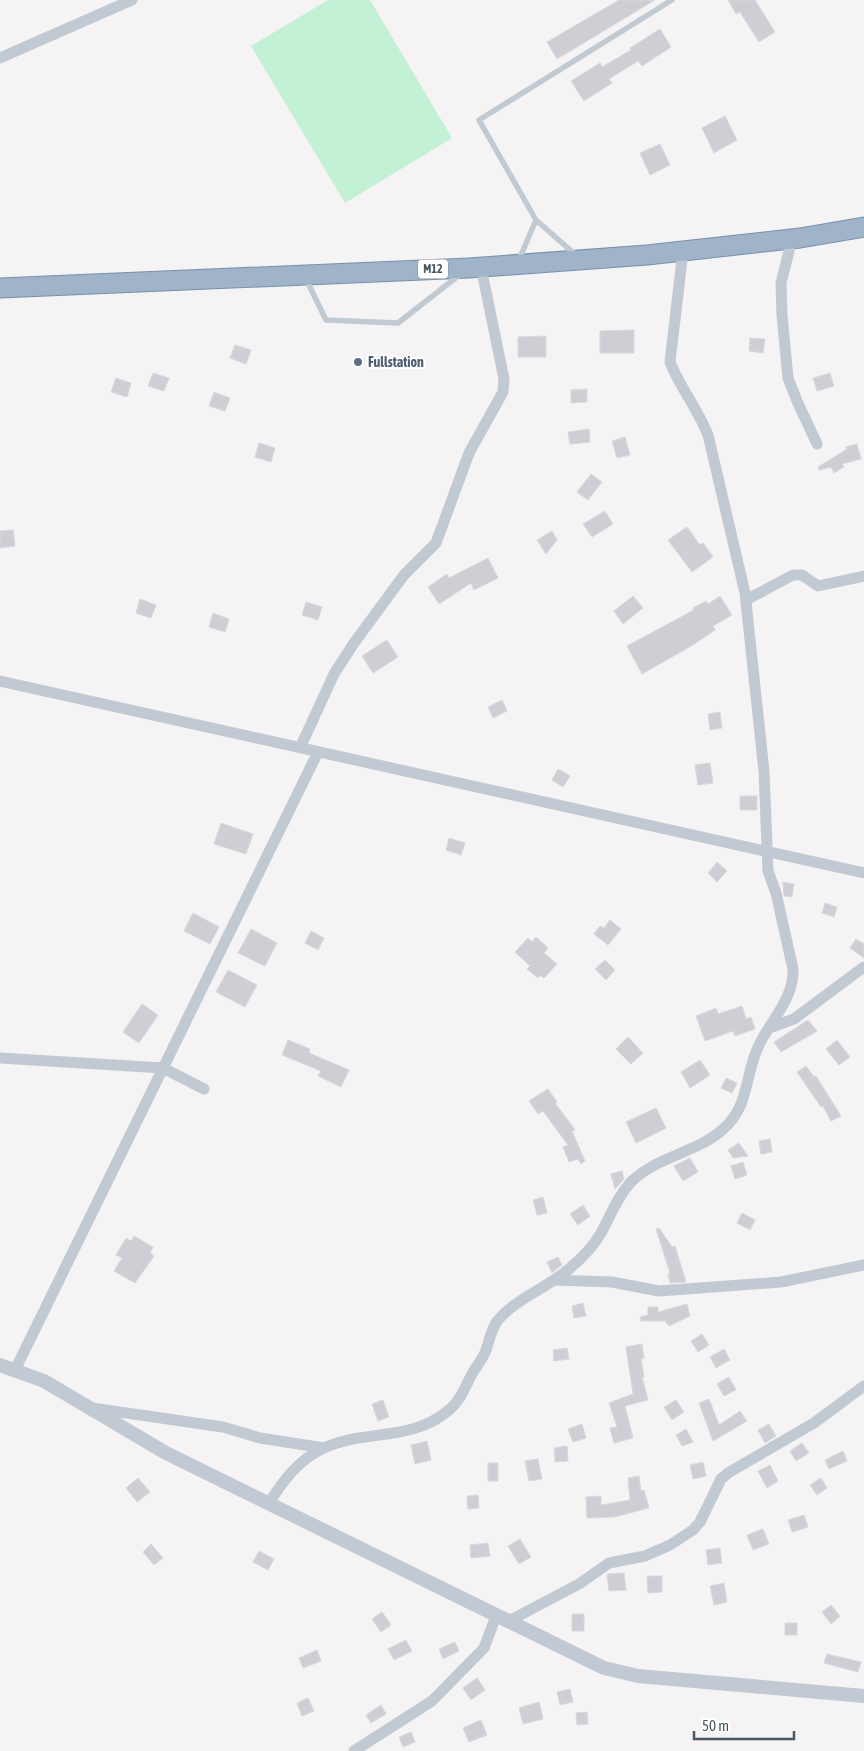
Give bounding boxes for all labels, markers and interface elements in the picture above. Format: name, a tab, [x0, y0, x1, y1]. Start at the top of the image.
road number: M12	[418, 260, 448, 278]
place label: Fullstation	[368, 354, 424, 370]
marker: Fullstation	[352, 356, 364, 368]
scale bar	[694, 1708, 794, 1740]
text: 50 m	[702, 1717, 729, 1734]

